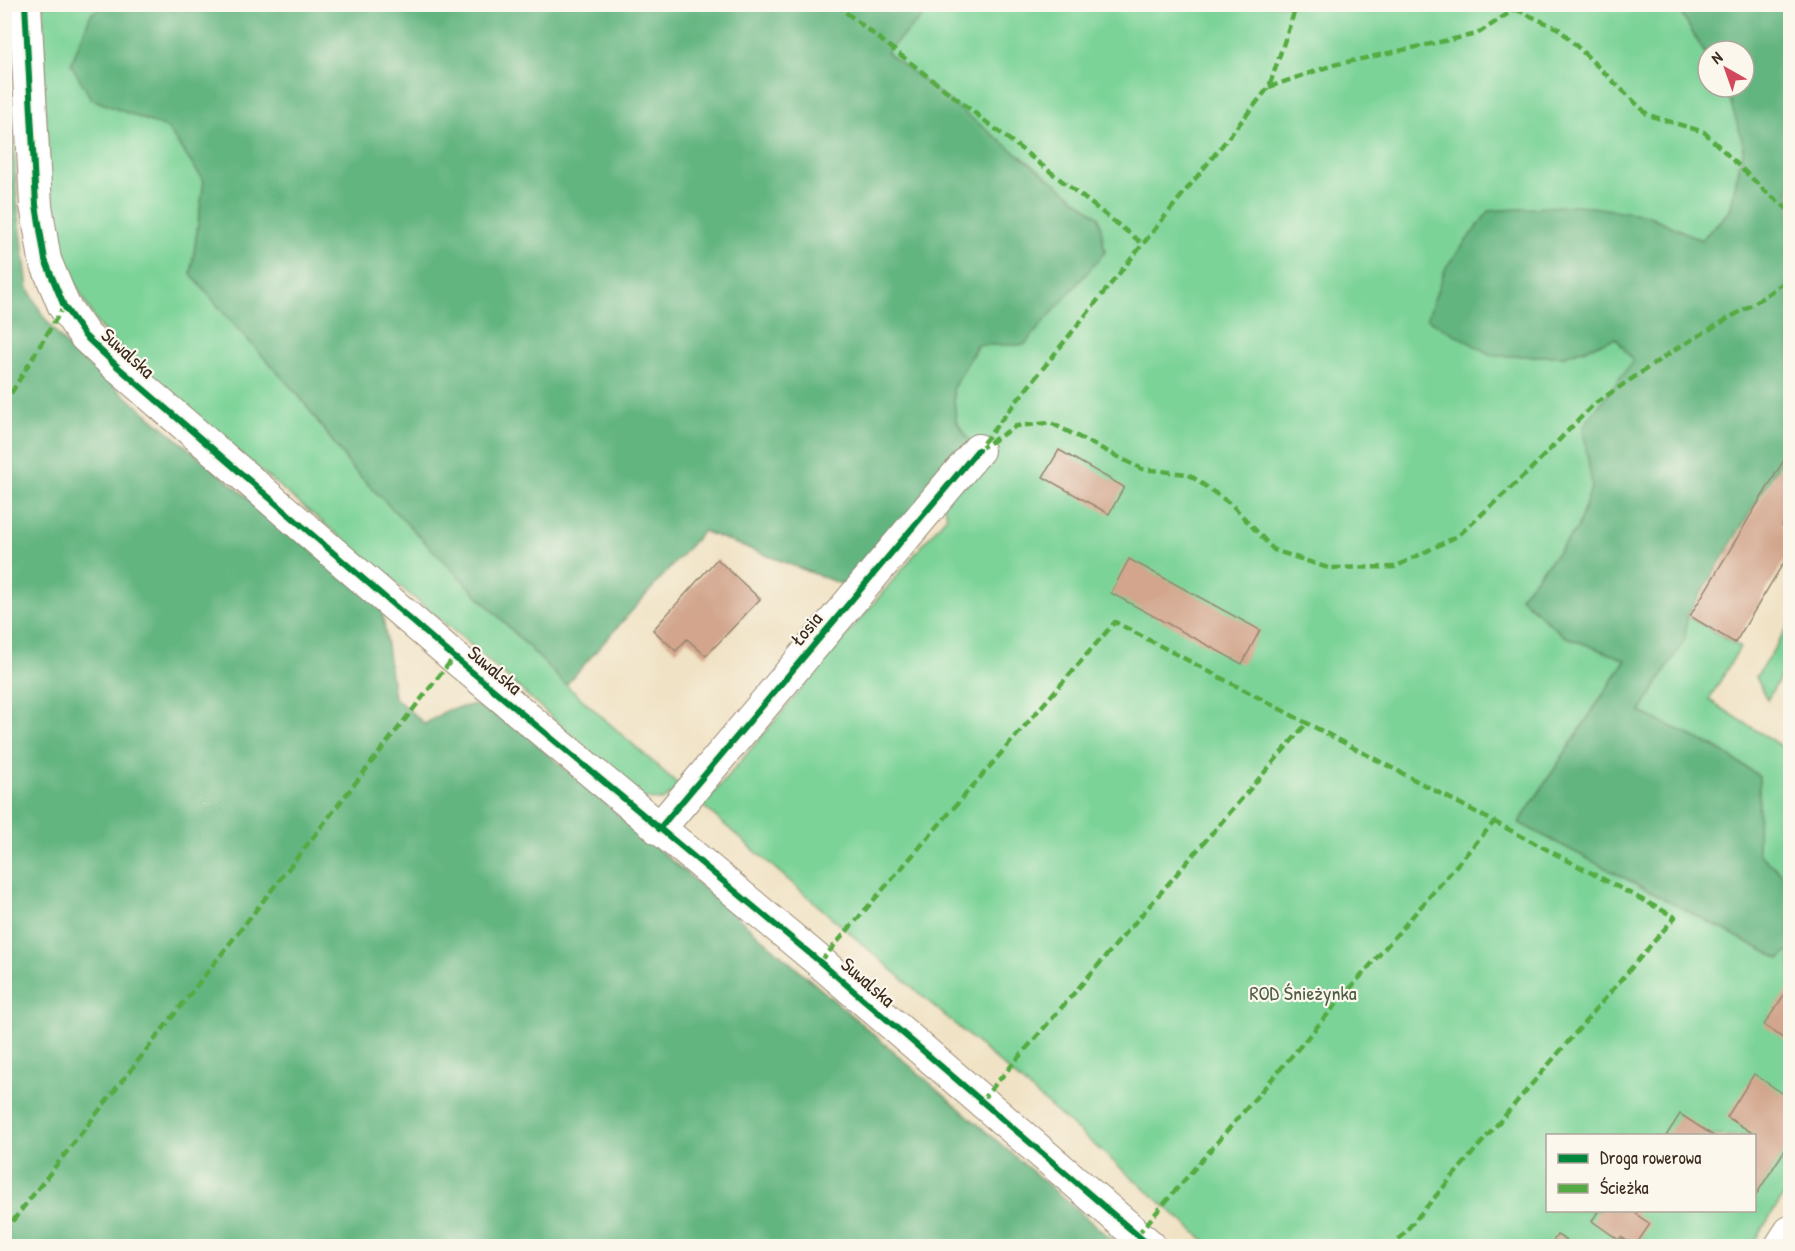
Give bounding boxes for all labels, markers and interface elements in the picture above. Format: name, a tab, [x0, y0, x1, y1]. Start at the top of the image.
north arrow	[1696, 39, 1756, 99]
text: N	[1706, 46, 1727, 69]
street label: Suwalska	[96, 321, 161, 384]
street label: Łosia	[783, 606, 828, 652]
street label: Suwalska	[462, 639, 528, 700]
street label: Suwalska	[836, 951, 901, 1013]
park label: ROD Śnieżynka	[1249, 979, 1357, 1006]
legend	[1546, 1134, 1756, 1212]
text: Droga rowerowa	[1600, 1145, 1701, 1170]
text: Ścieżka	[1600, 1175, 1649, 1200]

